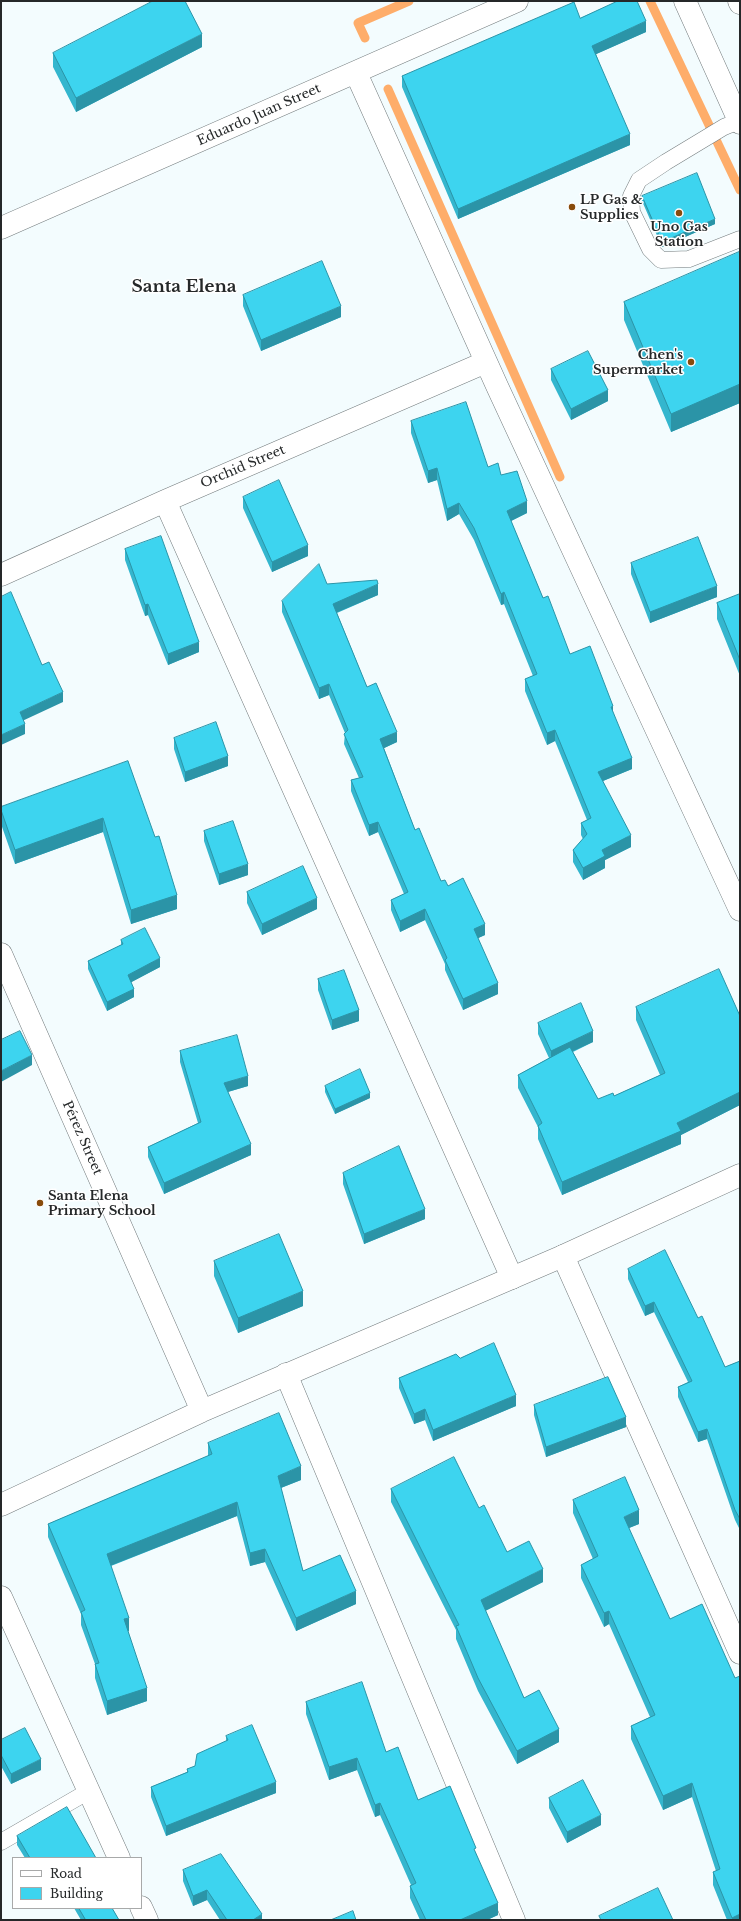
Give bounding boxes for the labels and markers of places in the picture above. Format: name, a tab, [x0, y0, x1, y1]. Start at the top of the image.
place label: LP Gas & Supplies	[580, 192, 643, 223]
marker: LP Gas & Supplies	[567, 202, 577, 212]
marker: Uno Gas Station	[674, 208, 684, 218]
place label: Uno Gas Station	[650, 219, 708, 250]
place label: Chen's Supermarket	[593, 347, 683, 378]
marker: Chen's Supermarket	[686, 357, 696, 367]
place label: Santa Elena Primary School	[48, 1188, 156, 1219]
marker: Santa Elena Primary School	[35, 1198, 45, 1208]

